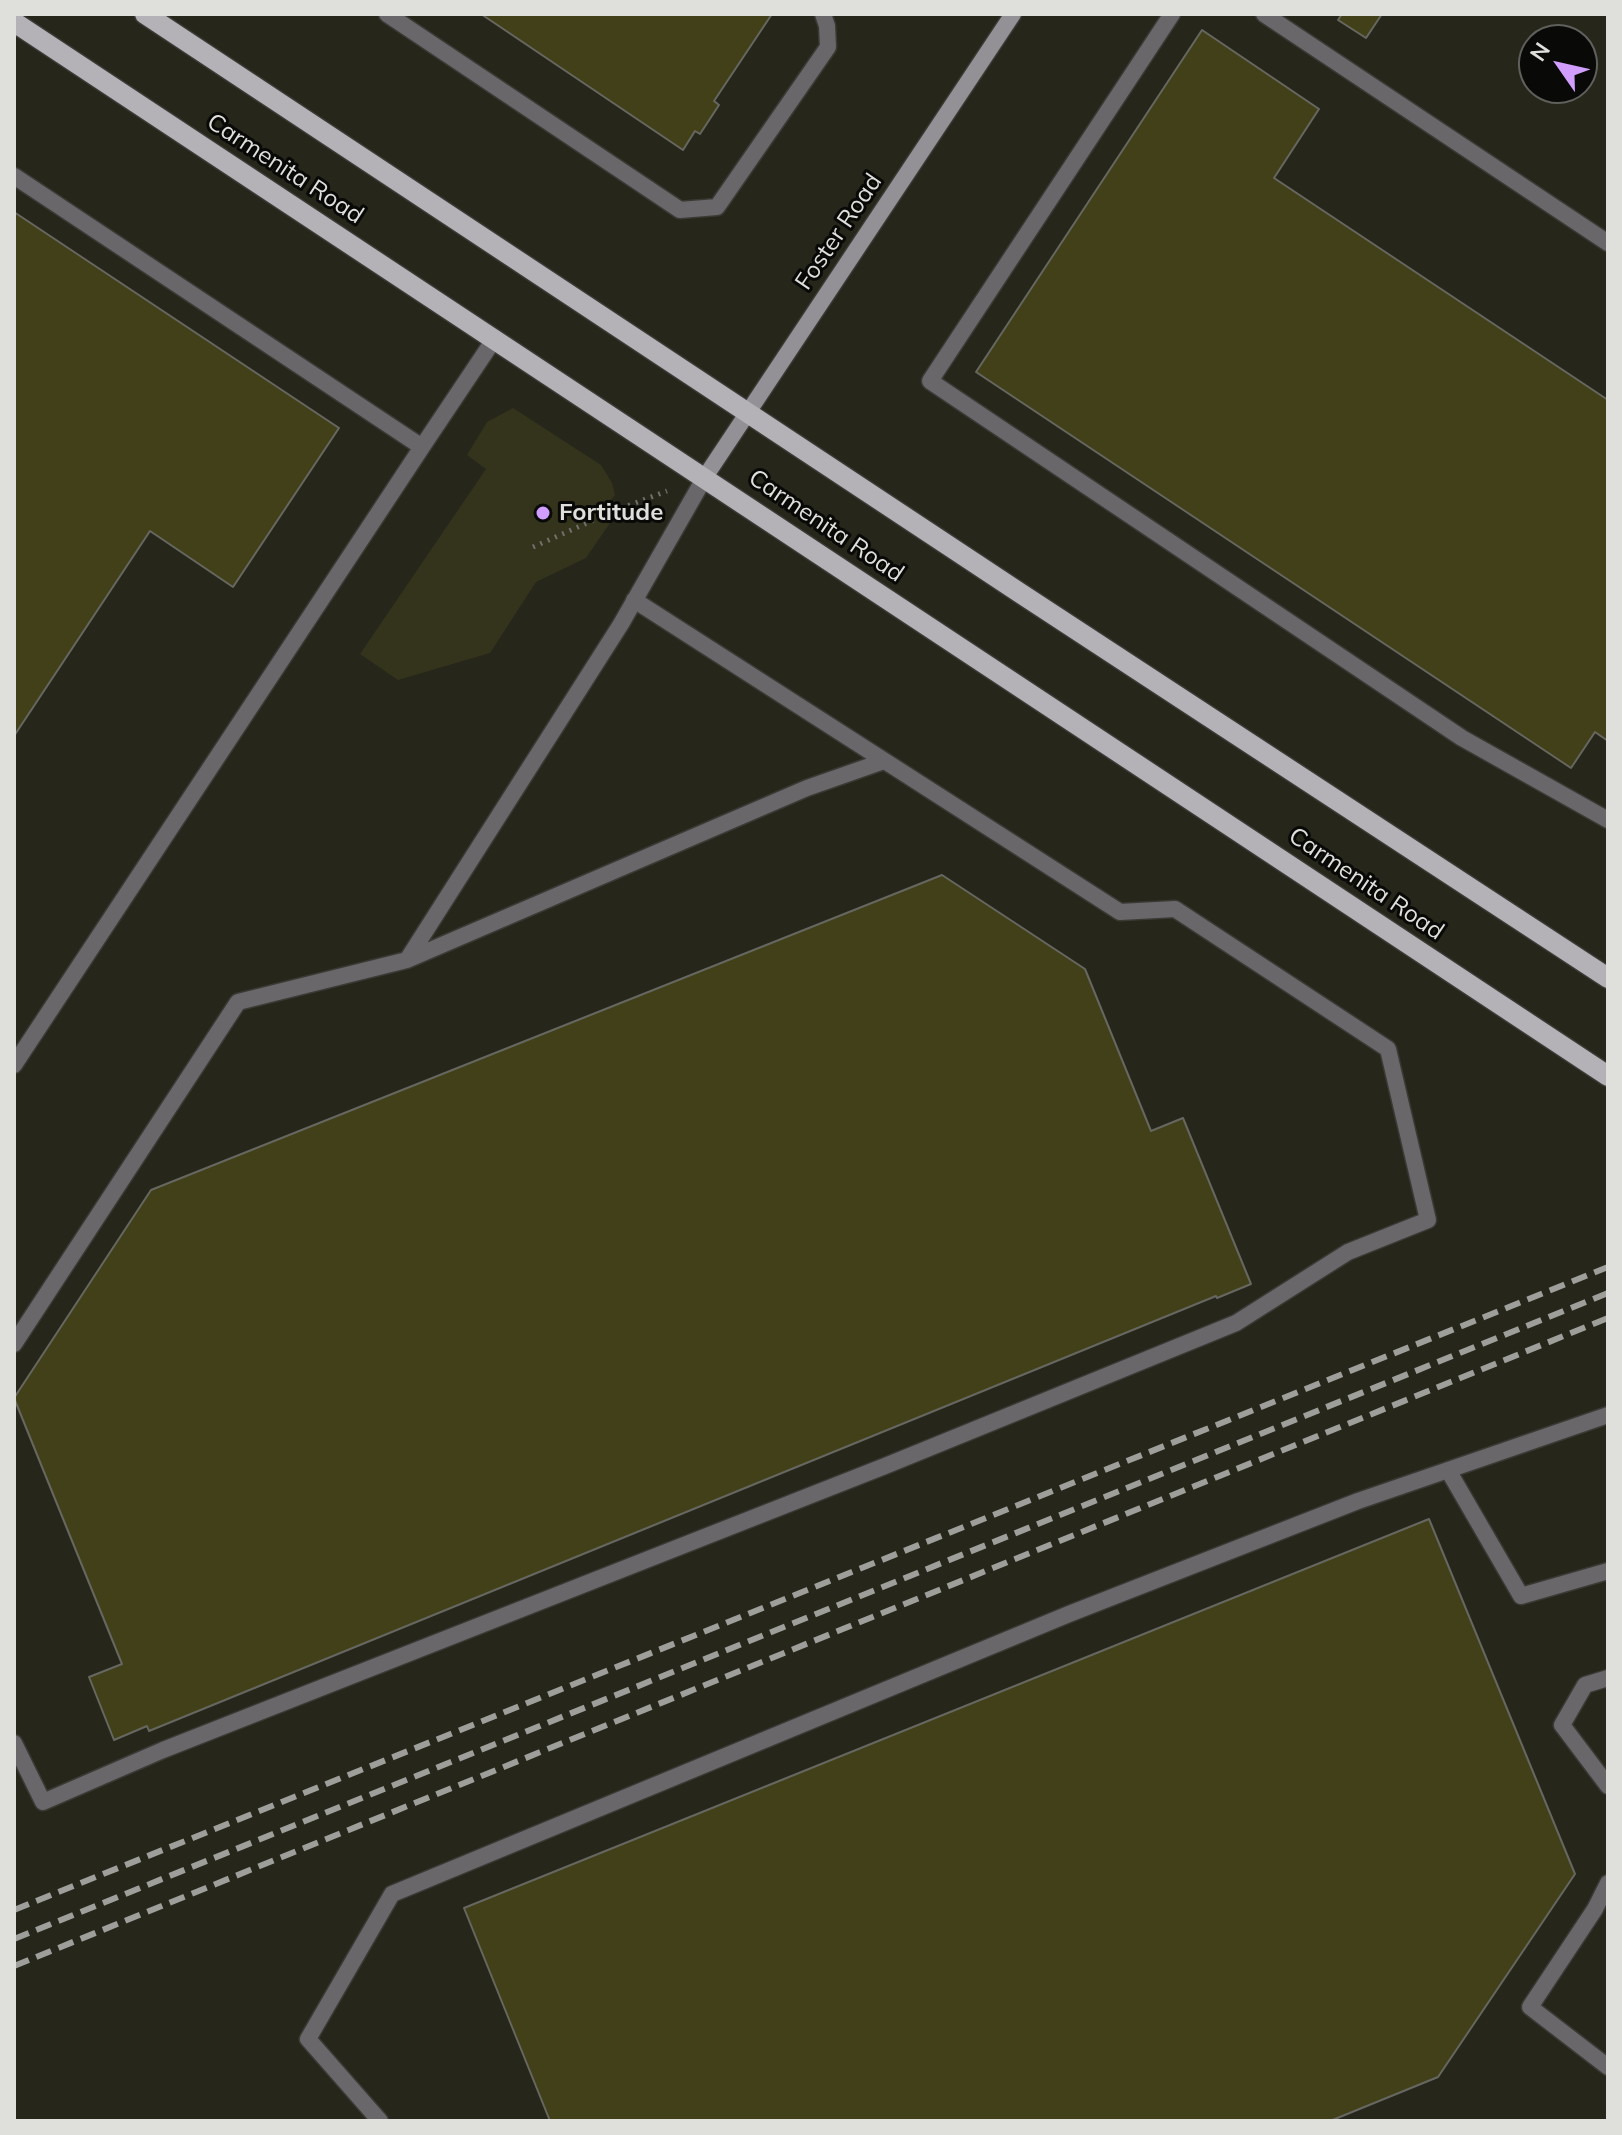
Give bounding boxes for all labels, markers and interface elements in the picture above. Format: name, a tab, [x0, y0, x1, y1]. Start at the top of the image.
north arrow	[1518, 24, 1598, 104]
text: N	[1524, 37, 1556, 66]
street label: Carmenita Road	[201, 108, 369, 230]
street label: Foster Road	[790, 169, 888, 295]
street label: Carmenita Road	[743, 463, 909, 589]
place label: Fortitude	[559, 499, 663, 527]
marker: Fortitude	[534, 504, 552, 522]
street label: Carmenita Road	[1283, 821, 1449, 947]

